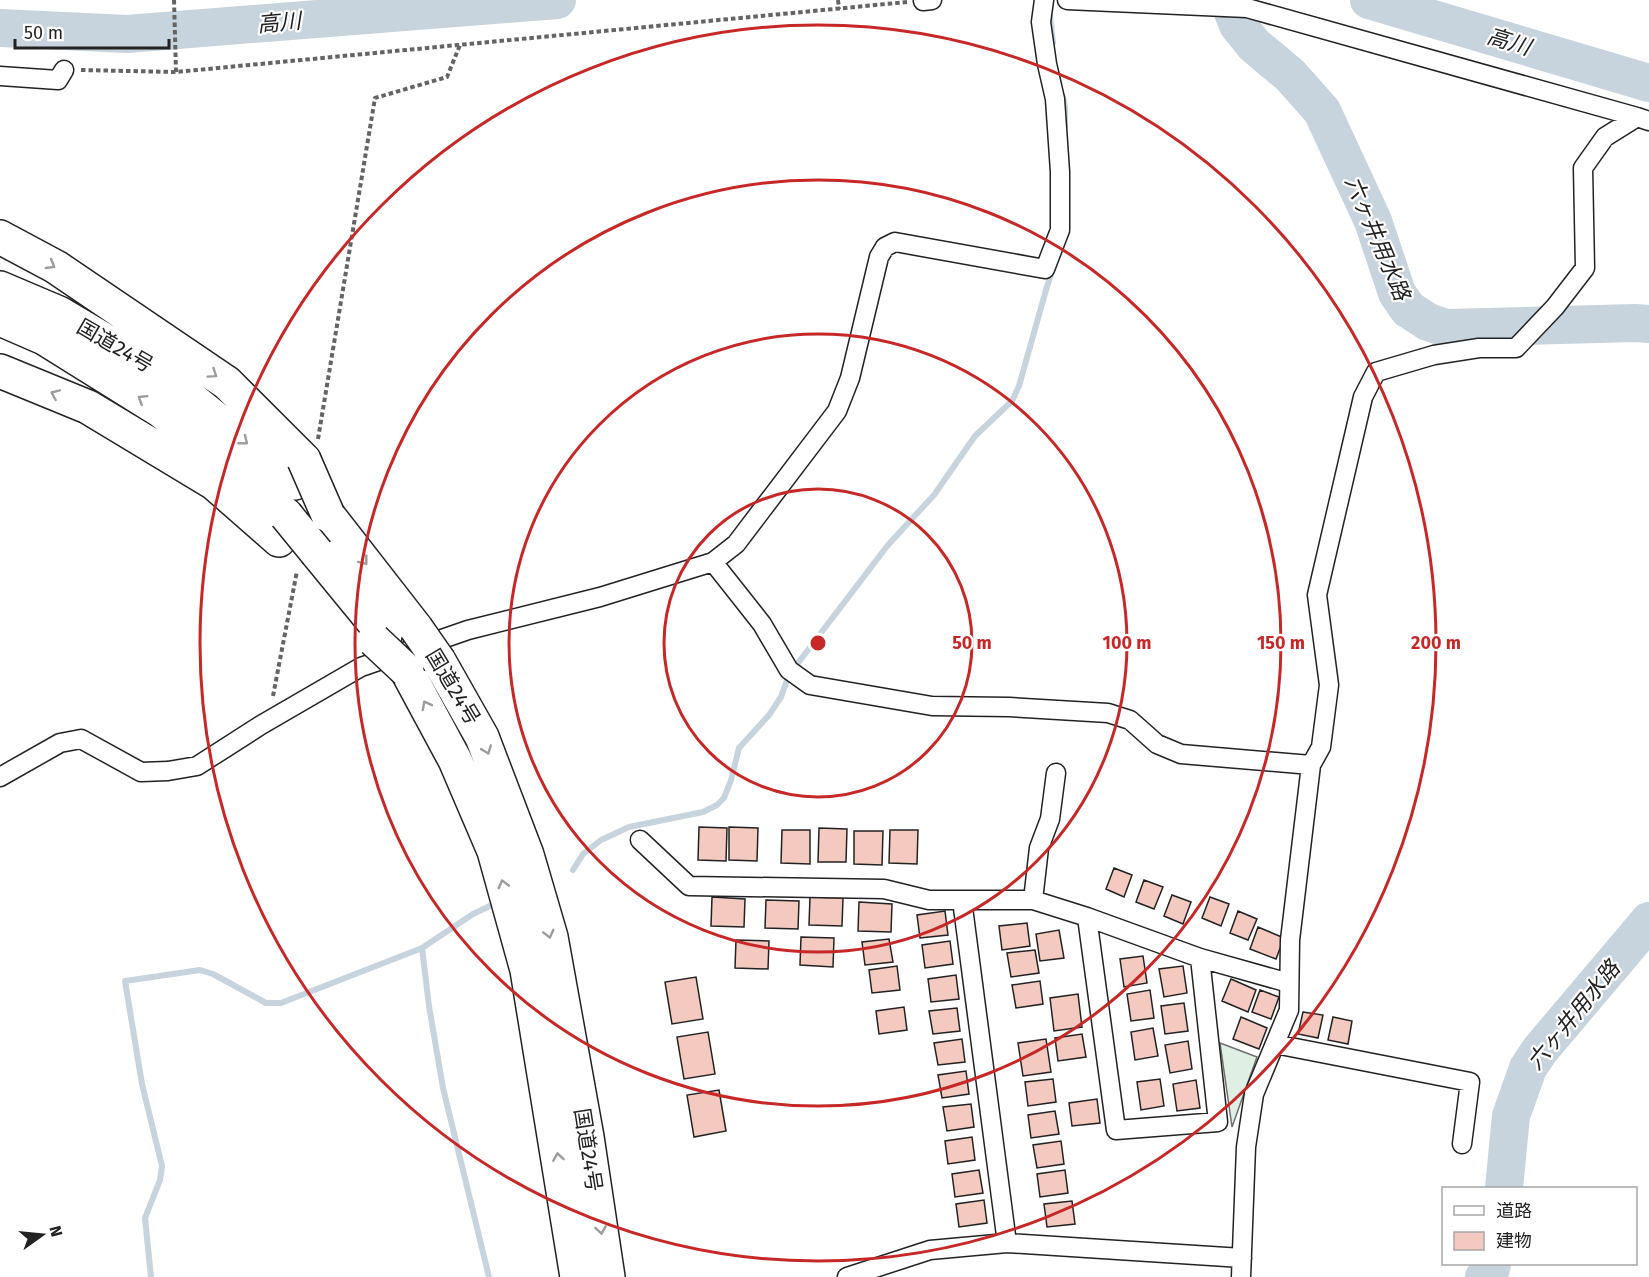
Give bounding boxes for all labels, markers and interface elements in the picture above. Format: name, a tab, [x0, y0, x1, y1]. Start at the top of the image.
water label: 高川	[256, 7, 304, 38]
scale bar	[15, 12, 170, 50]
text: 50 m	[24, 22, 63, 44]
water label: 高川	[1484, 22, 1536, 61]
water label: 六ヶ井用水路	[1339, 172, 1417, 306]
one-way arrow	[45, 257, 56, 269]
street label: 国道24号	[72, 314, 158, 378]
one-way arrow	[206, 367, 217, 378]
one-way arrow	[51, 389, 62, 401]
one-way arrow	[138, 395, 148, 407]
one-way arrow	[237, 433, 248, 444]
one-way arrow	[357, 554, 368, 565]
text: 50 m	[952, 632, 992, 654]
text: 100 m	[1103, 632, 1151, 654]
text: 150 m	[1257, 632, 1305, 654]
text: 200 m	[1411, 632, 1461, 654]
centre of rings	[808, 633, 828, 653]
street label: 国道24号	[420, 644, 486, 730]
one-way arrow	[422, 701, 433, 712]
one-way arrow	[480, 743, 492, 754]
one-way arrow	[498, 879, 510, 890]
one-way arrow	[542, 929, 555, 939]
water label: 六ヶ井用水路	[1521, 954, 1627, 1075]
street label: 国道24号	[569, 1106, 607, 1194]
one-way arrow	[553, 1152, 565, 1162]
legend	[1442, 1187, 1637, 1265]
text: 道路	[1496, 1200, 1532, 1222]
north arrow	[12, 1205, 72, 1265]
text: N	[45, 1224, 67, 1239]
one-way arrow	[594, 1225, 606, 1234]
text: 建物	[1496, 1230, 1532, 1252]

